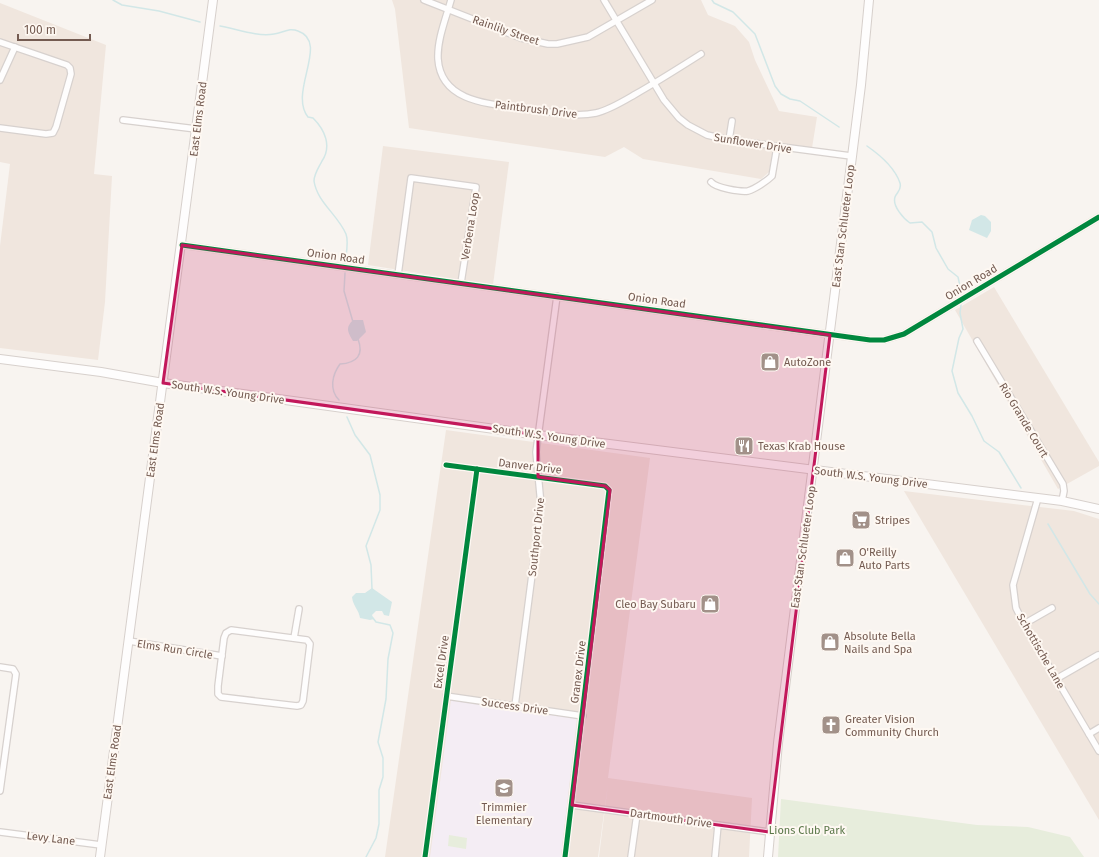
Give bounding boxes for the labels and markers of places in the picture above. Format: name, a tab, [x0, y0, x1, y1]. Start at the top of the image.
shop icon: AutoZone	[759, 351, 781, 373]
place label: AutoZone	[784, 356, 831, 369]
restaurant icon: Texas Krab House	[733, 435, 755, 457]
place label: Texas Krab House	[758, 440, 845, 453]
supermarket icon: Stripes	[850, 509, 872, 531]
place label: Stripes	[875, 514, 910, 527]
place label: O'Reilly Auto Parts	[859, 546, 910, 572]
shop icon: O'Reilly Auto Parts	[834, 547, 856, 569]
shop icon: Cleo Bay Subaru	[699, 593, 721, 615]
place label: Cleo Bay Subaru	[615, 598, 696, 611]
place label: Absolute Bella Nails and Spa	[844, 630, 916, 656]
shop icon: Absolute Bella Nails and Spa	[819, 631, 841, 653]
place label: Greater Vision Community Church	[845, 713, 939, 739]
church icon: Greater Vision Community Church	[820, 714, 842, 736]
school or university icon: Trimmier Elementary	[493, 777, 515, 799]
place label: Trimmier Elementary	[476, 801, 533, 827]

